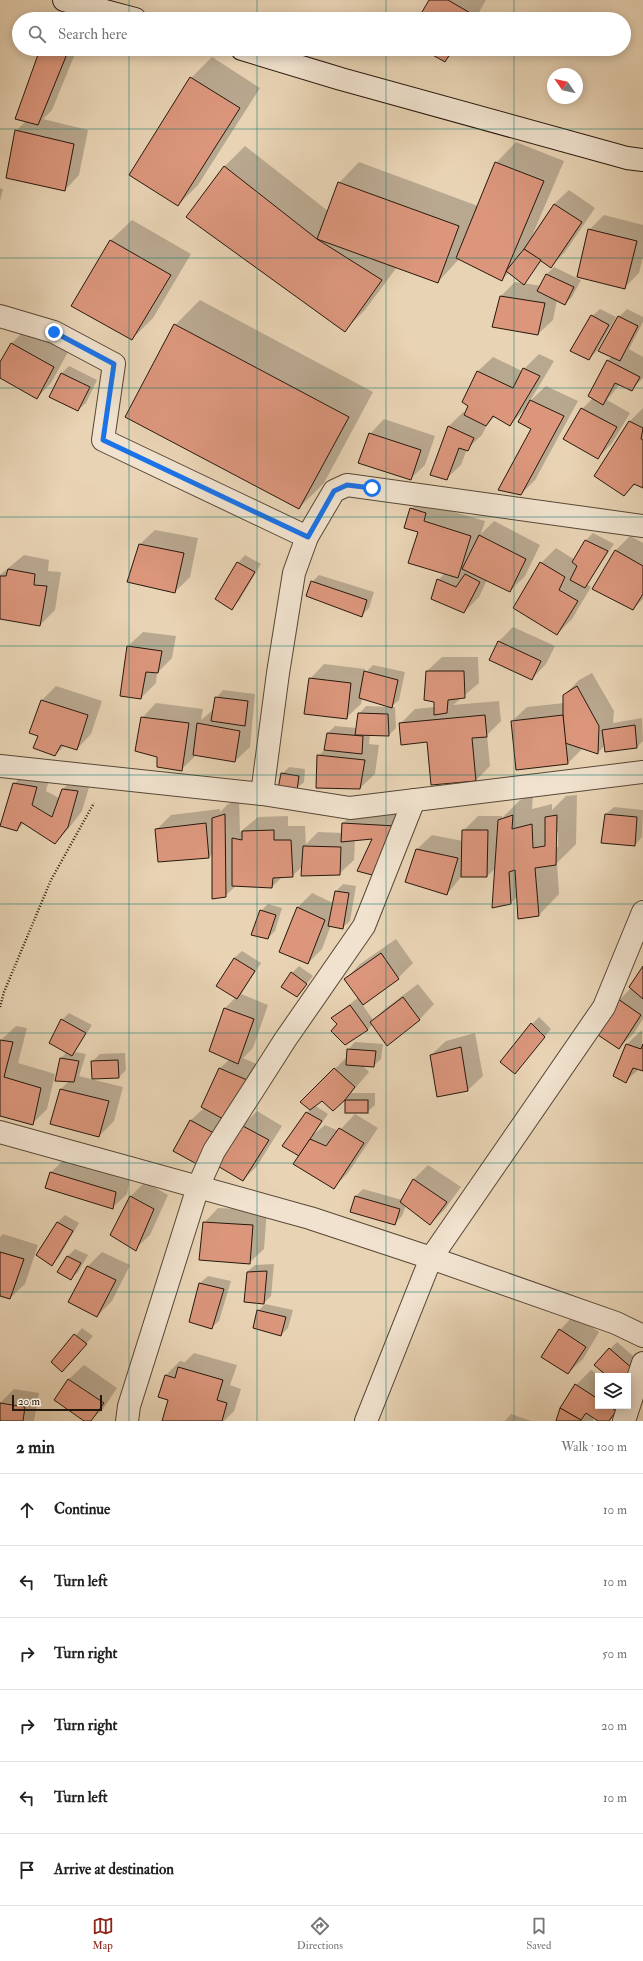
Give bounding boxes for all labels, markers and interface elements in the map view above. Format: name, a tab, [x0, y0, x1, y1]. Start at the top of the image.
search box	[12, 12, 631, 56]
icon: search	[26, 23, 48, 45]
text: Search here	[58, 25, 127, 44]
north arrow	[547, 68, 583, 104]
route end	[45, 323, 63, 341]
route start	[363, 479, 381, 497]
map controls	[595, 1373, 631, 1409]
button: layers	[595, 1373, 631, 1409]
scale bar	[12, 1393, 102, 1412]
text: 20 m	[18, 1395, 40, 1408]
text: 2 min	[16, 1437, 55, 1458]
text: Walk · 100 m	[561, 1439, 627, 1455]
icon: ahead	[16, 1499, 38, 1521]
text: Continue	[54, 1500, 110, 1519]
text: 10 m	[603, 1502, 627, 1518]
icon: left	[16, 1571, 38, 1593]
text: Turn left	[54, 1572, 108, 1591]
text: 10 m	[603, 1574, 627, 1590]
icon: right	[16, 1643, 38, 1665]
text: Turn right	[54, 1644, 117, 1663]
text: 50 m	[602, 1646, 627, 1662]
icon: right	[16, 1715, 38, 1737]
text: Turn right	[54, 1716, 117, 1735]
text: 20 m	[601, 1718, 627, 1734]
icon: left	[16, 1787, 38, 1809]
text: Turn left	[54, 1788, 108, 1807]
text: 10 m	[603, 1790, 627, 1806]
icon: arrive	[16, 1859, 38, 1881]
text: Arrive at destination	[54, 1860, 174, 1879]
tab: Map	[92, 1915, 114, 1952]
tab: Directions	[297, 1915, 343, 1952]
tab: Saved	[526, 1915, 551, 1952]

